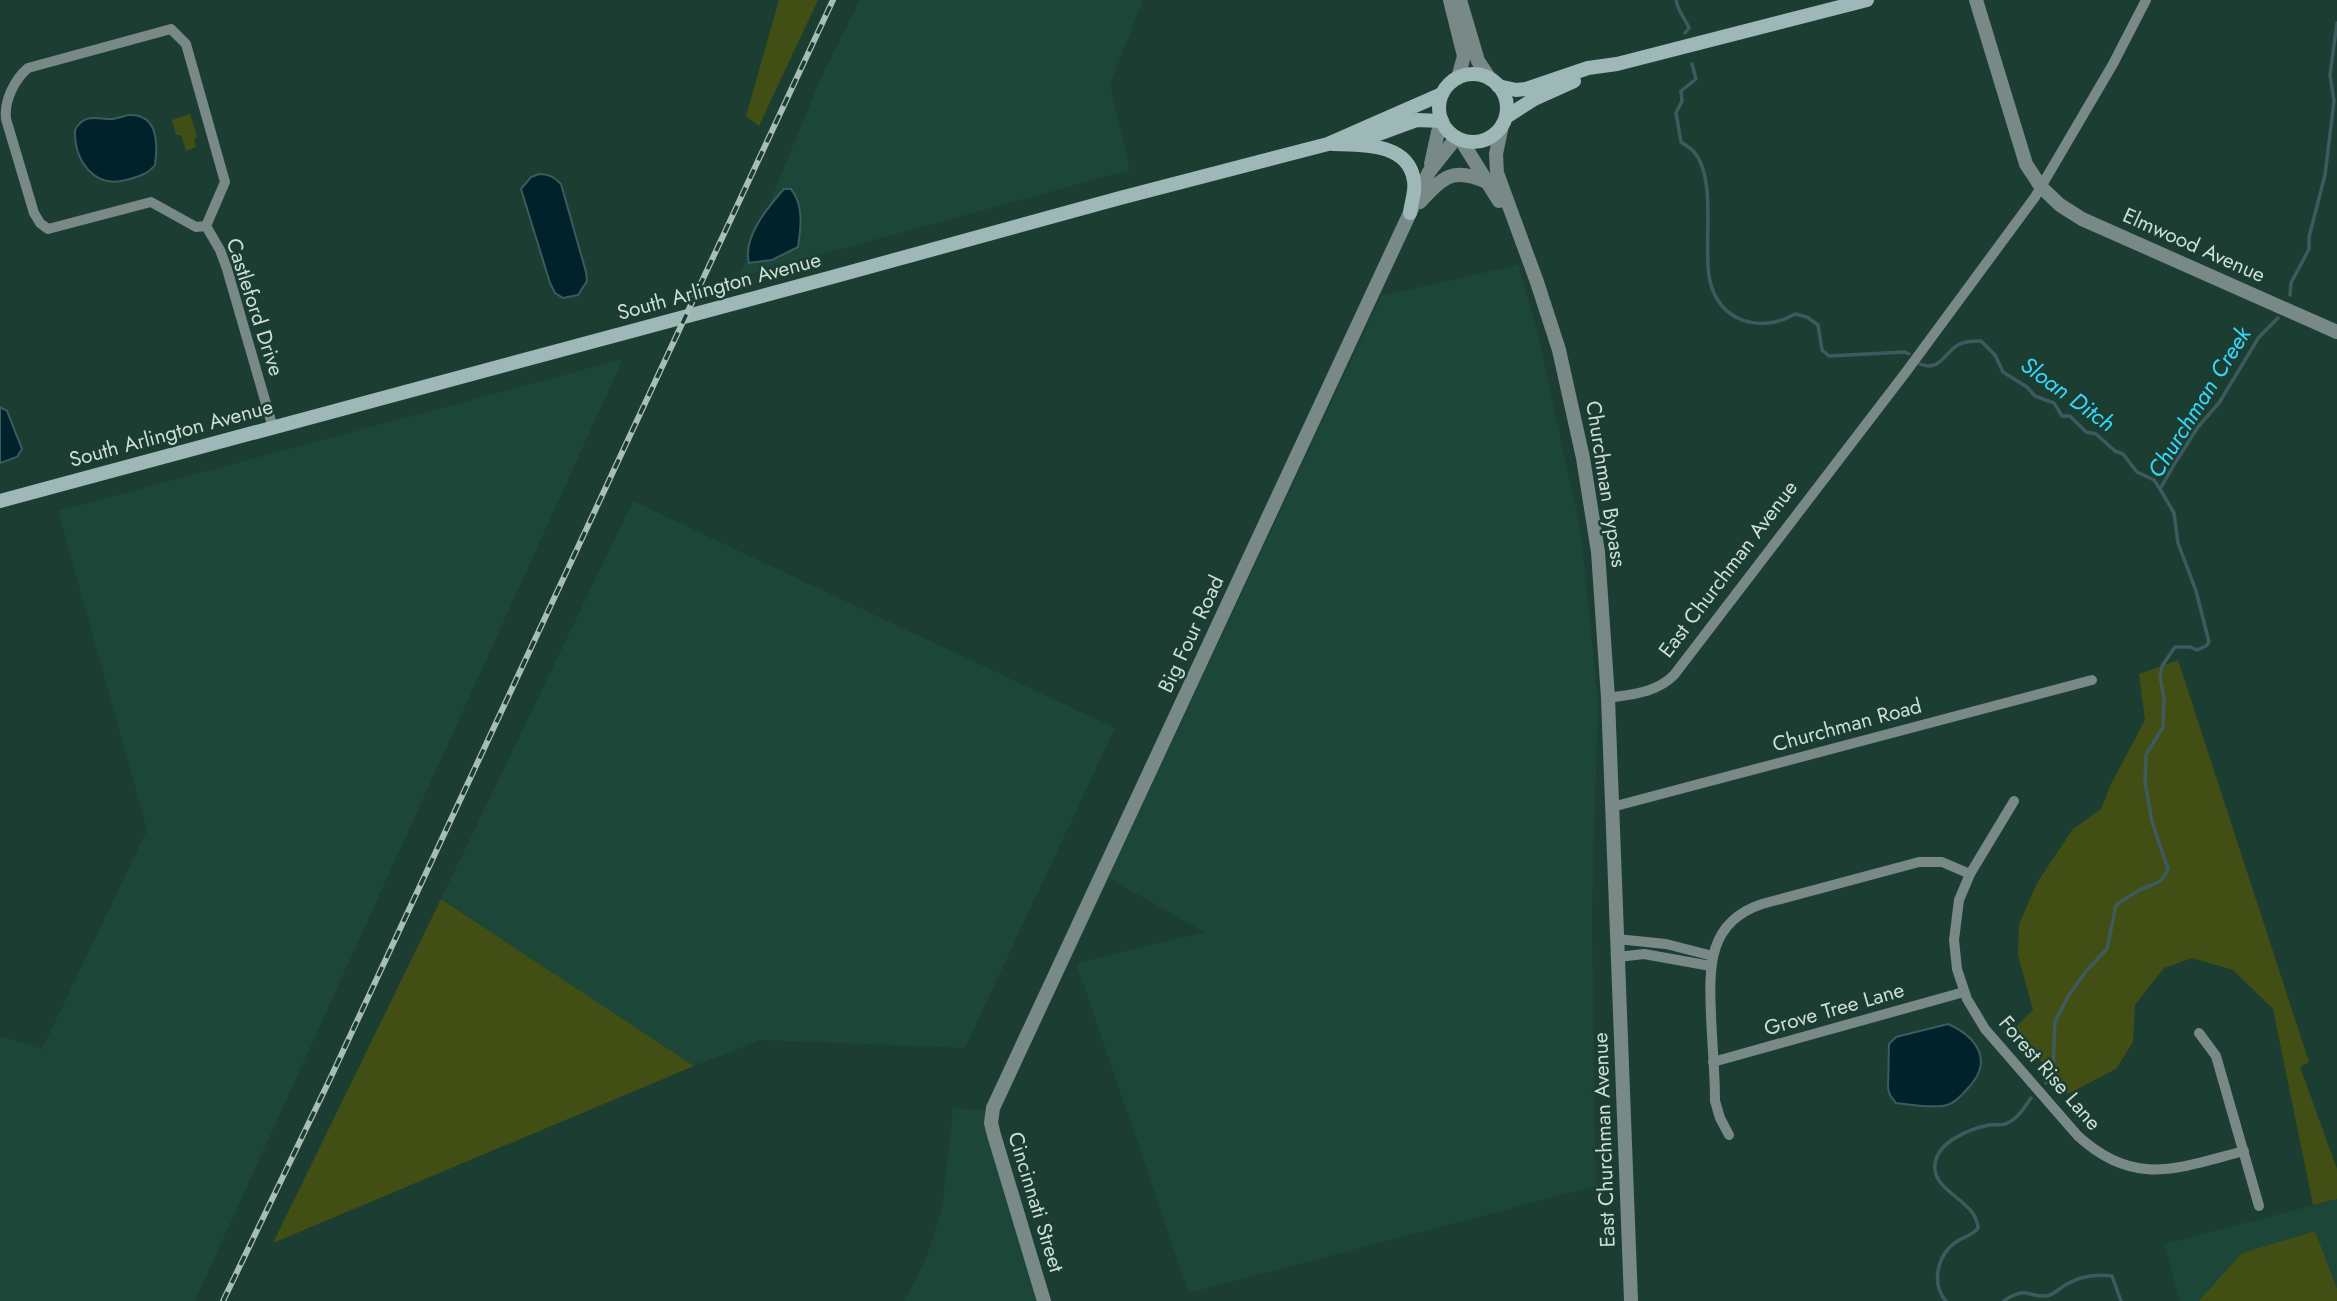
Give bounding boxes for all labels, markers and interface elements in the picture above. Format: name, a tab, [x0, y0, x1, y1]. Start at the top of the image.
street label: Elmwood Avenue	[2118, 200, 2270, 290]
street label: Castleford Drive	[219, 234, 291, 380]
street label: South Arlington Avenue	[614, 244, 824, 328]
water label: Churchman Creek	[2139, 319, 2260, 484]
water label: Sloan Ditch	[2014, 348, 2122, 440]
street label: South Arlington Avenue	[66, 391, 276, 475]
street label: Churchman Bypass	[1578, 399, 1634, 569]
street label: East Churchman Avenue	[1651, 474, 1805, 664]
street label: Big Four Road	[1151, 570, 1231, 698]
street label: Churchman Road	[1769, 691, 1925, 759]
street label: Grove Tree Lane	[1760, 975, 1908, 1043]
street label: Forest Rise Lane	[1992, 1009, 2108, 1137]
street label: East Churchman Avenue	[1585, 1032, 1623, 1248]
street label: Cincinnati Street	[1000, 1128, 1072, 1276]

